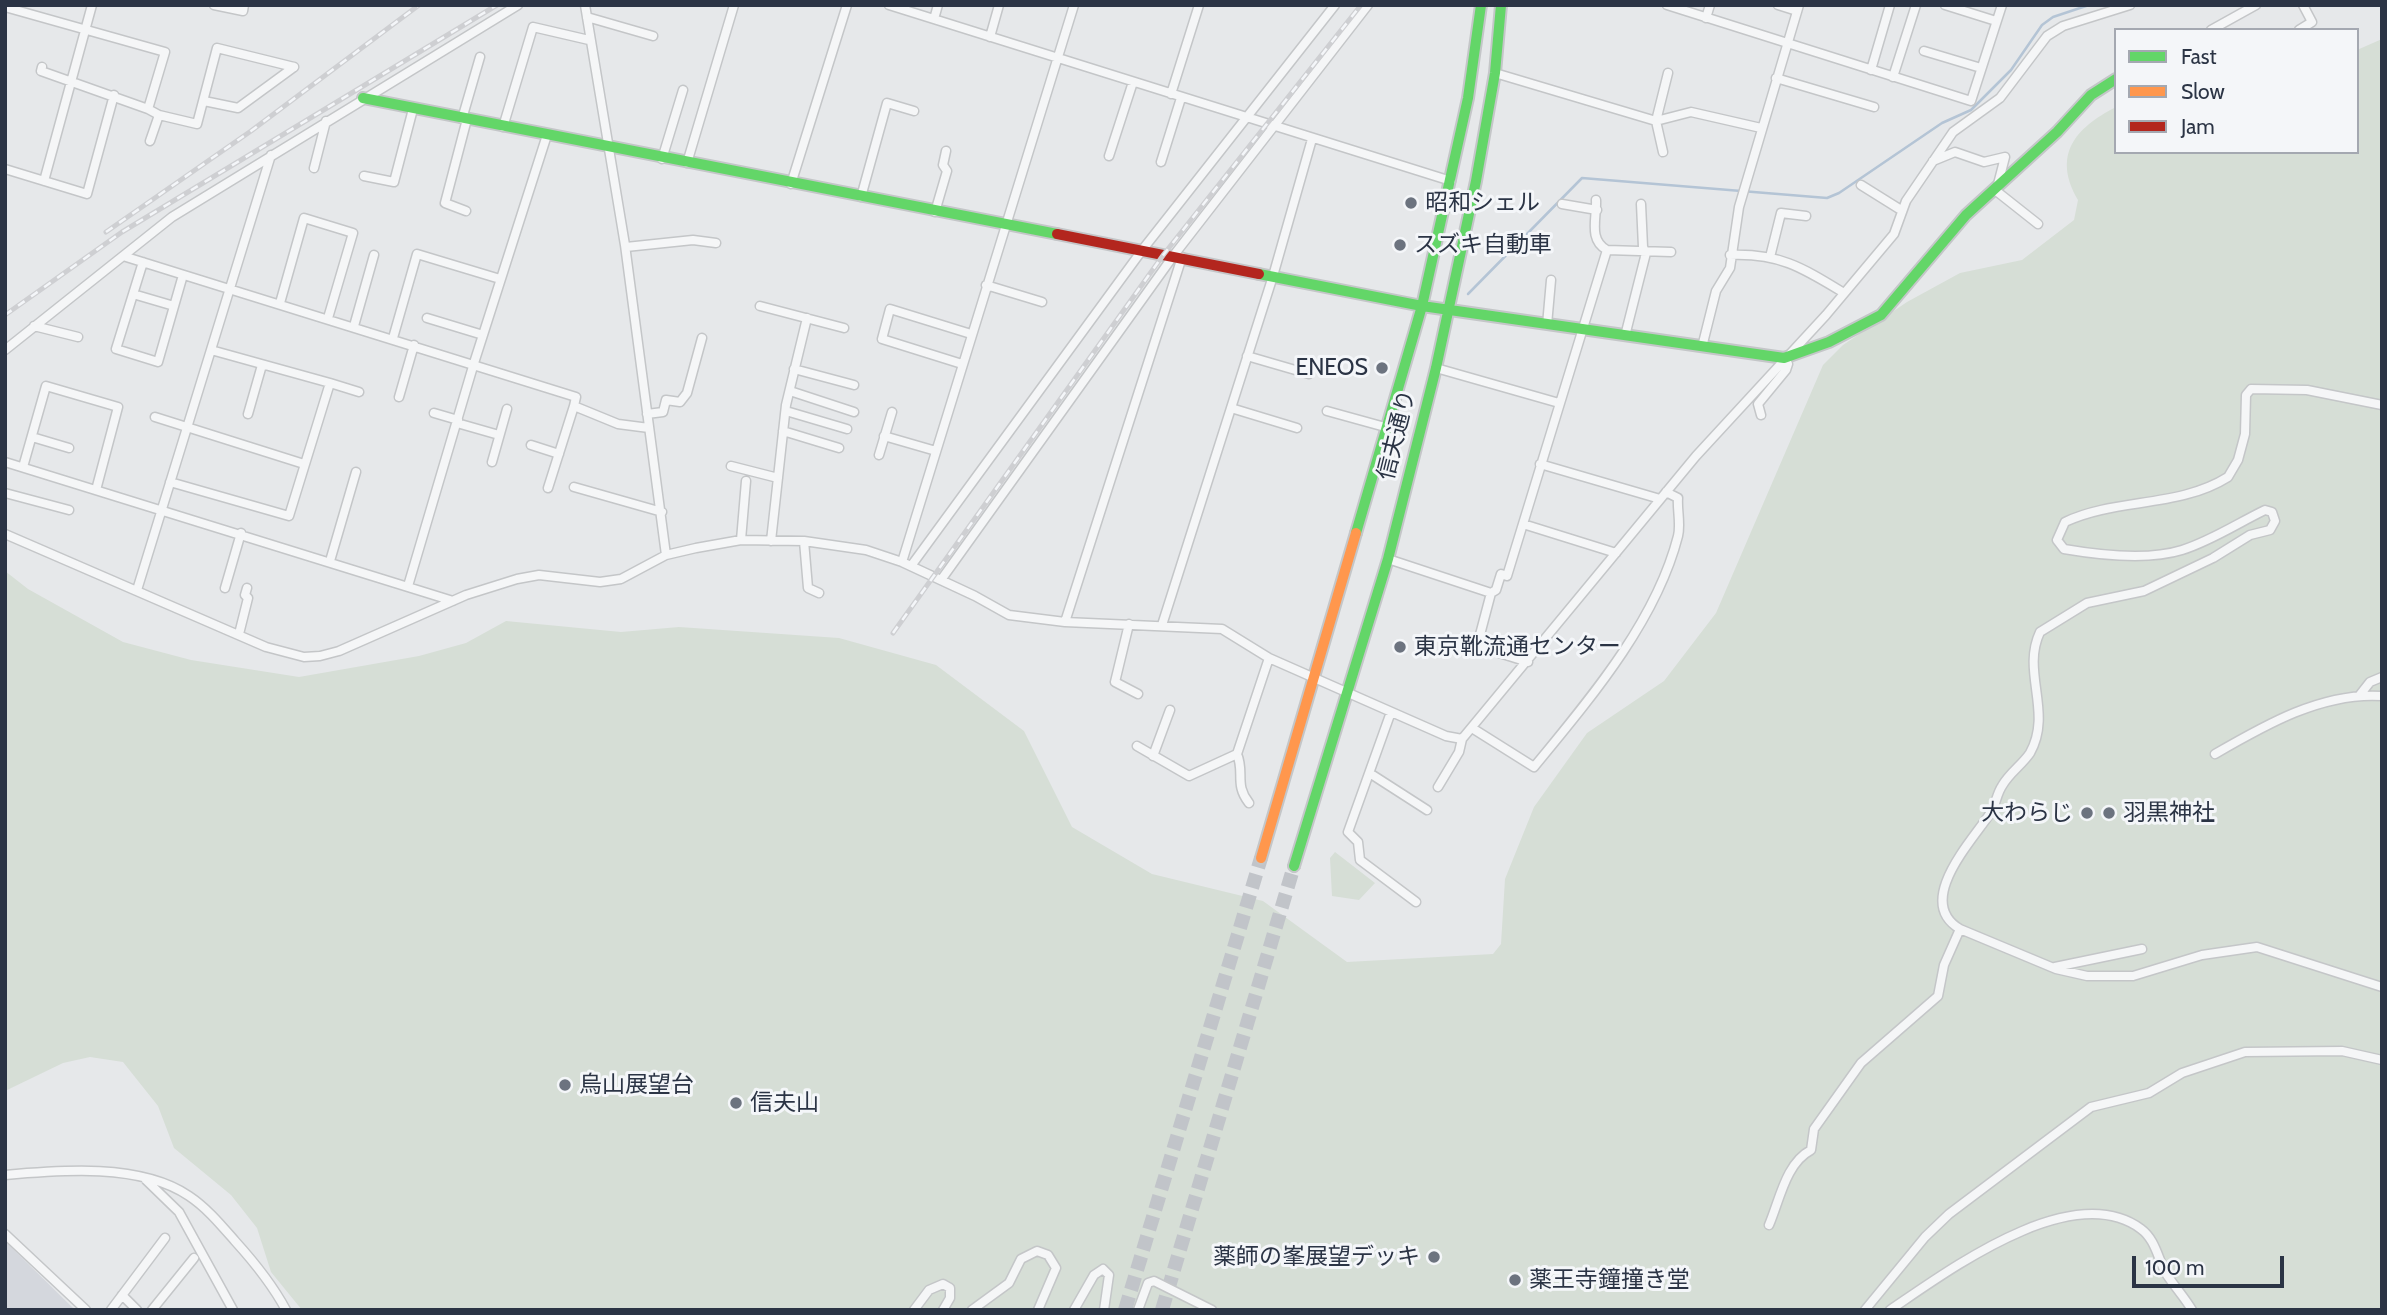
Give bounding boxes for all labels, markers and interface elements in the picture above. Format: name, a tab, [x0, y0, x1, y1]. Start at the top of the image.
legend	[2114, 28, 2359, 154]
text: Fast	[2181, 44, 2217, 69]
text: Slow	[2181, 79, 2225, 104]
text: Jam	[2181, 114, 2215, 139]
place label: 昭和シェル	[1425, 189, 1540, 217]
marker: 昭和シェル	[1403, 195, 1419, 211]
place label: スズキ自動車	[1414, 231, 1552, 259]
marker: スズキ自動車	[1392, 237, 1408, 253]
place label: ENEOS	[1295, 354, 1368, 382]
marker: ENEOS	[1374, 360, 1390, 376]
street label: 信夫通り	[1372, 387, 1422, 483]
place label: 東京靴流通センター	[1414, 633, 1621, 661]
marker: 東京靴流通センター	[1392, 639, 1408, 655]
place label: 大わらじ	[1981, 799, 2073, 827]
place label: 羽黒神社	[2123, 799, 2215, 827]
marker: 大わらじ	[2079, 805, 2095, 821]
marker: 羽黒神社	[2101, 805, 2117, 821]
place label: 烏山展望台	[579, 1071, 694, 1099]
marker: 烏山展望台	[557, 1077, 573, 1093]
place label: 信夫山	[750, 1089, 819, 1117]
marker: 信夫山	[728, 1095, 744, 1111]
scale bar	[2135, 1242, 2287, 1286]
place label: 薬師の峯展望デッキ	[1213, 1243, 1420, 1271]
marker: 薬師の峯展望デッキ	[1426, 1249, 1442, 1265]
text: 100 m	[2145, 1255, 2204, 1280]
place label: 薬王寺鐘撞き堂	[1529, 1266, 1690, 1294]
marker: 薬王寺鐘撞き堂	[1507, 1272, 1523, 1288]

